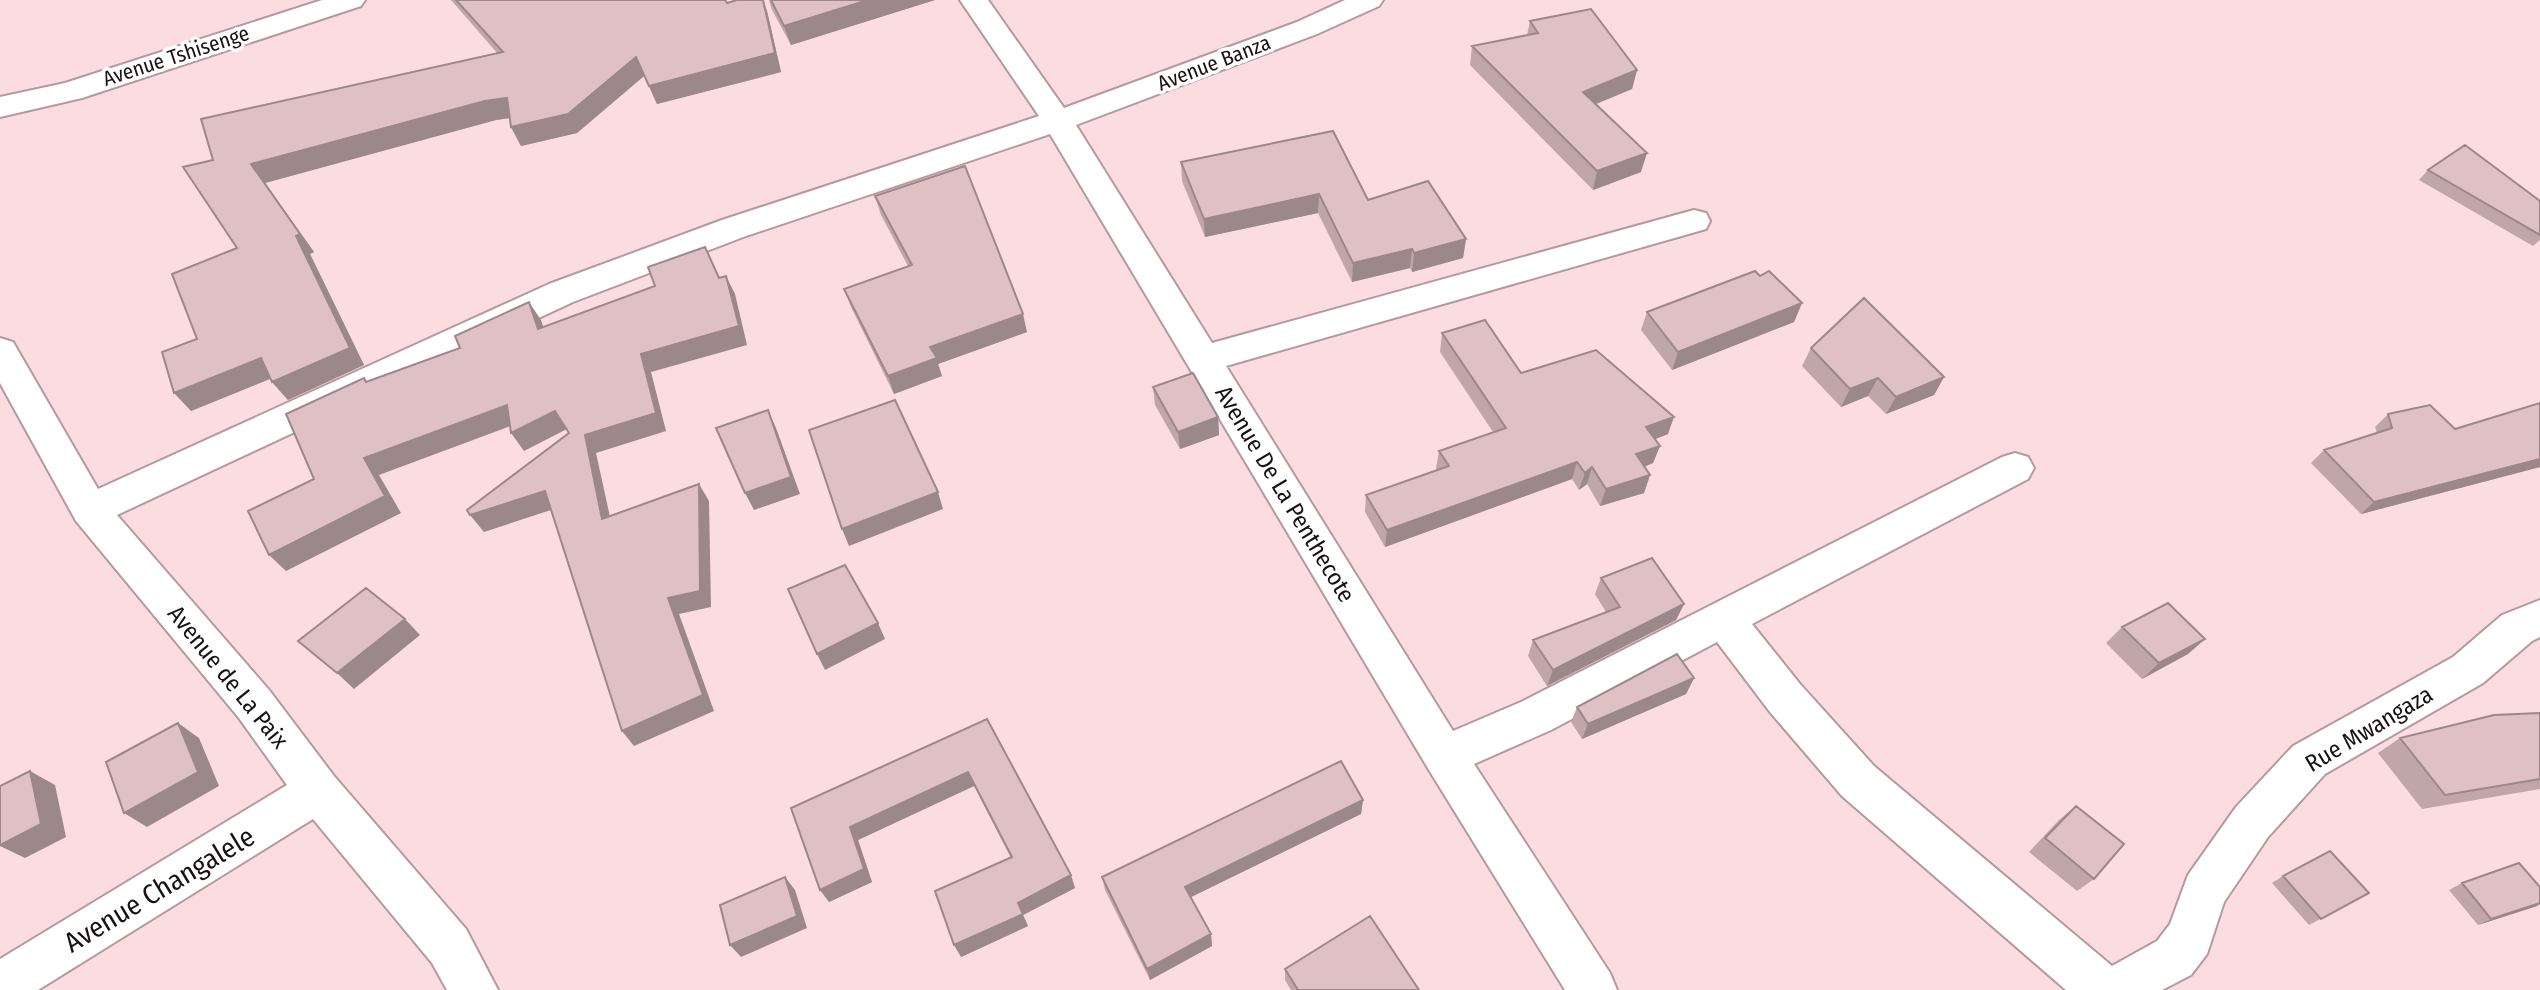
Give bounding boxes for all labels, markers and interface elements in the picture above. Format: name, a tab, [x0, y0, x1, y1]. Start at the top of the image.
street label: Avenue Tshisenge	[100, 20, 252, 92]
street label: Avenue Banza	[1154, 30, 1274, 96]
street label: Avenue De La Penthecote	[1209, 381, 1361, 607]
street label: Avenue de La Paix	[162, 600, 294, 754]
street label: Rue Mwangaza	[2300, 680, 2438, 778]
street label: Avenue Changalele	[58, 820, 260, 959]

